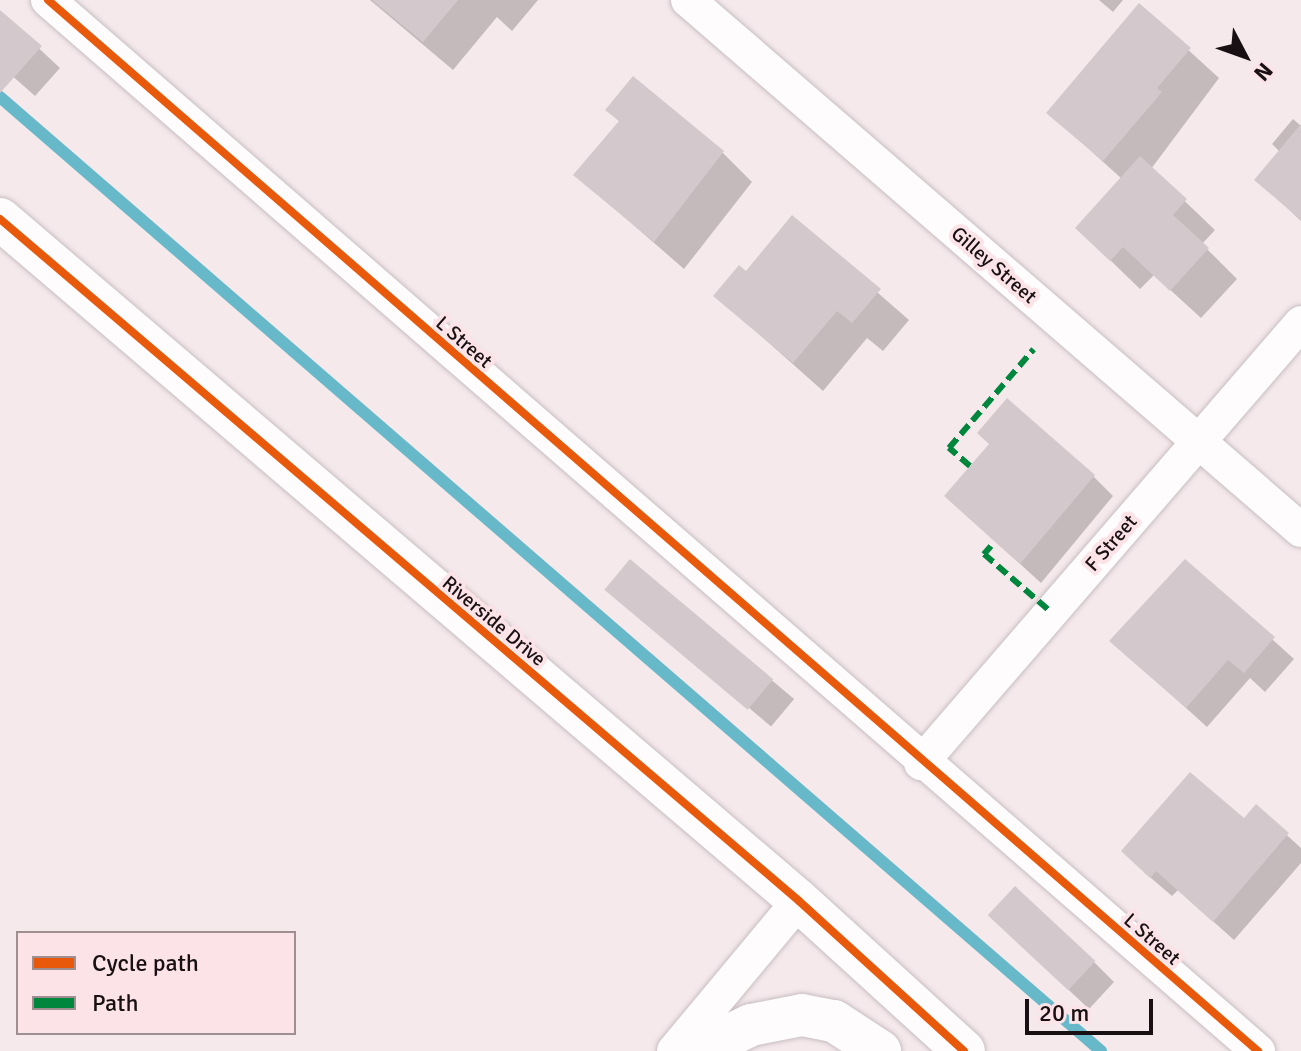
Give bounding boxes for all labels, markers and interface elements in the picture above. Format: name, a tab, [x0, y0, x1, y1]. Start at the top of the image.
north arrow	[1205, 16, 1285, 96]
text: N	[1248, 57, 1279, 87]
street label: Gilley Street	[946, 221, 1042, 309]
street label: L Street	[431, 311, 497, 373]
street label: F Street	[1080, 510, 1142, 576]
street label: Riverside Drive	[437, 571, 551, 671]
street label: L Street	[1119, 908, 1185, 970]
legend	[16, 931, 296, 1035]
text: Cycle path	[92, 948, 199, 978]
scale bar	[1029, 983, 1157, 1033]
text: Path	[92, 988, 138, 1018]
text: 20 m	[1039, 998, 1089, 1028]

